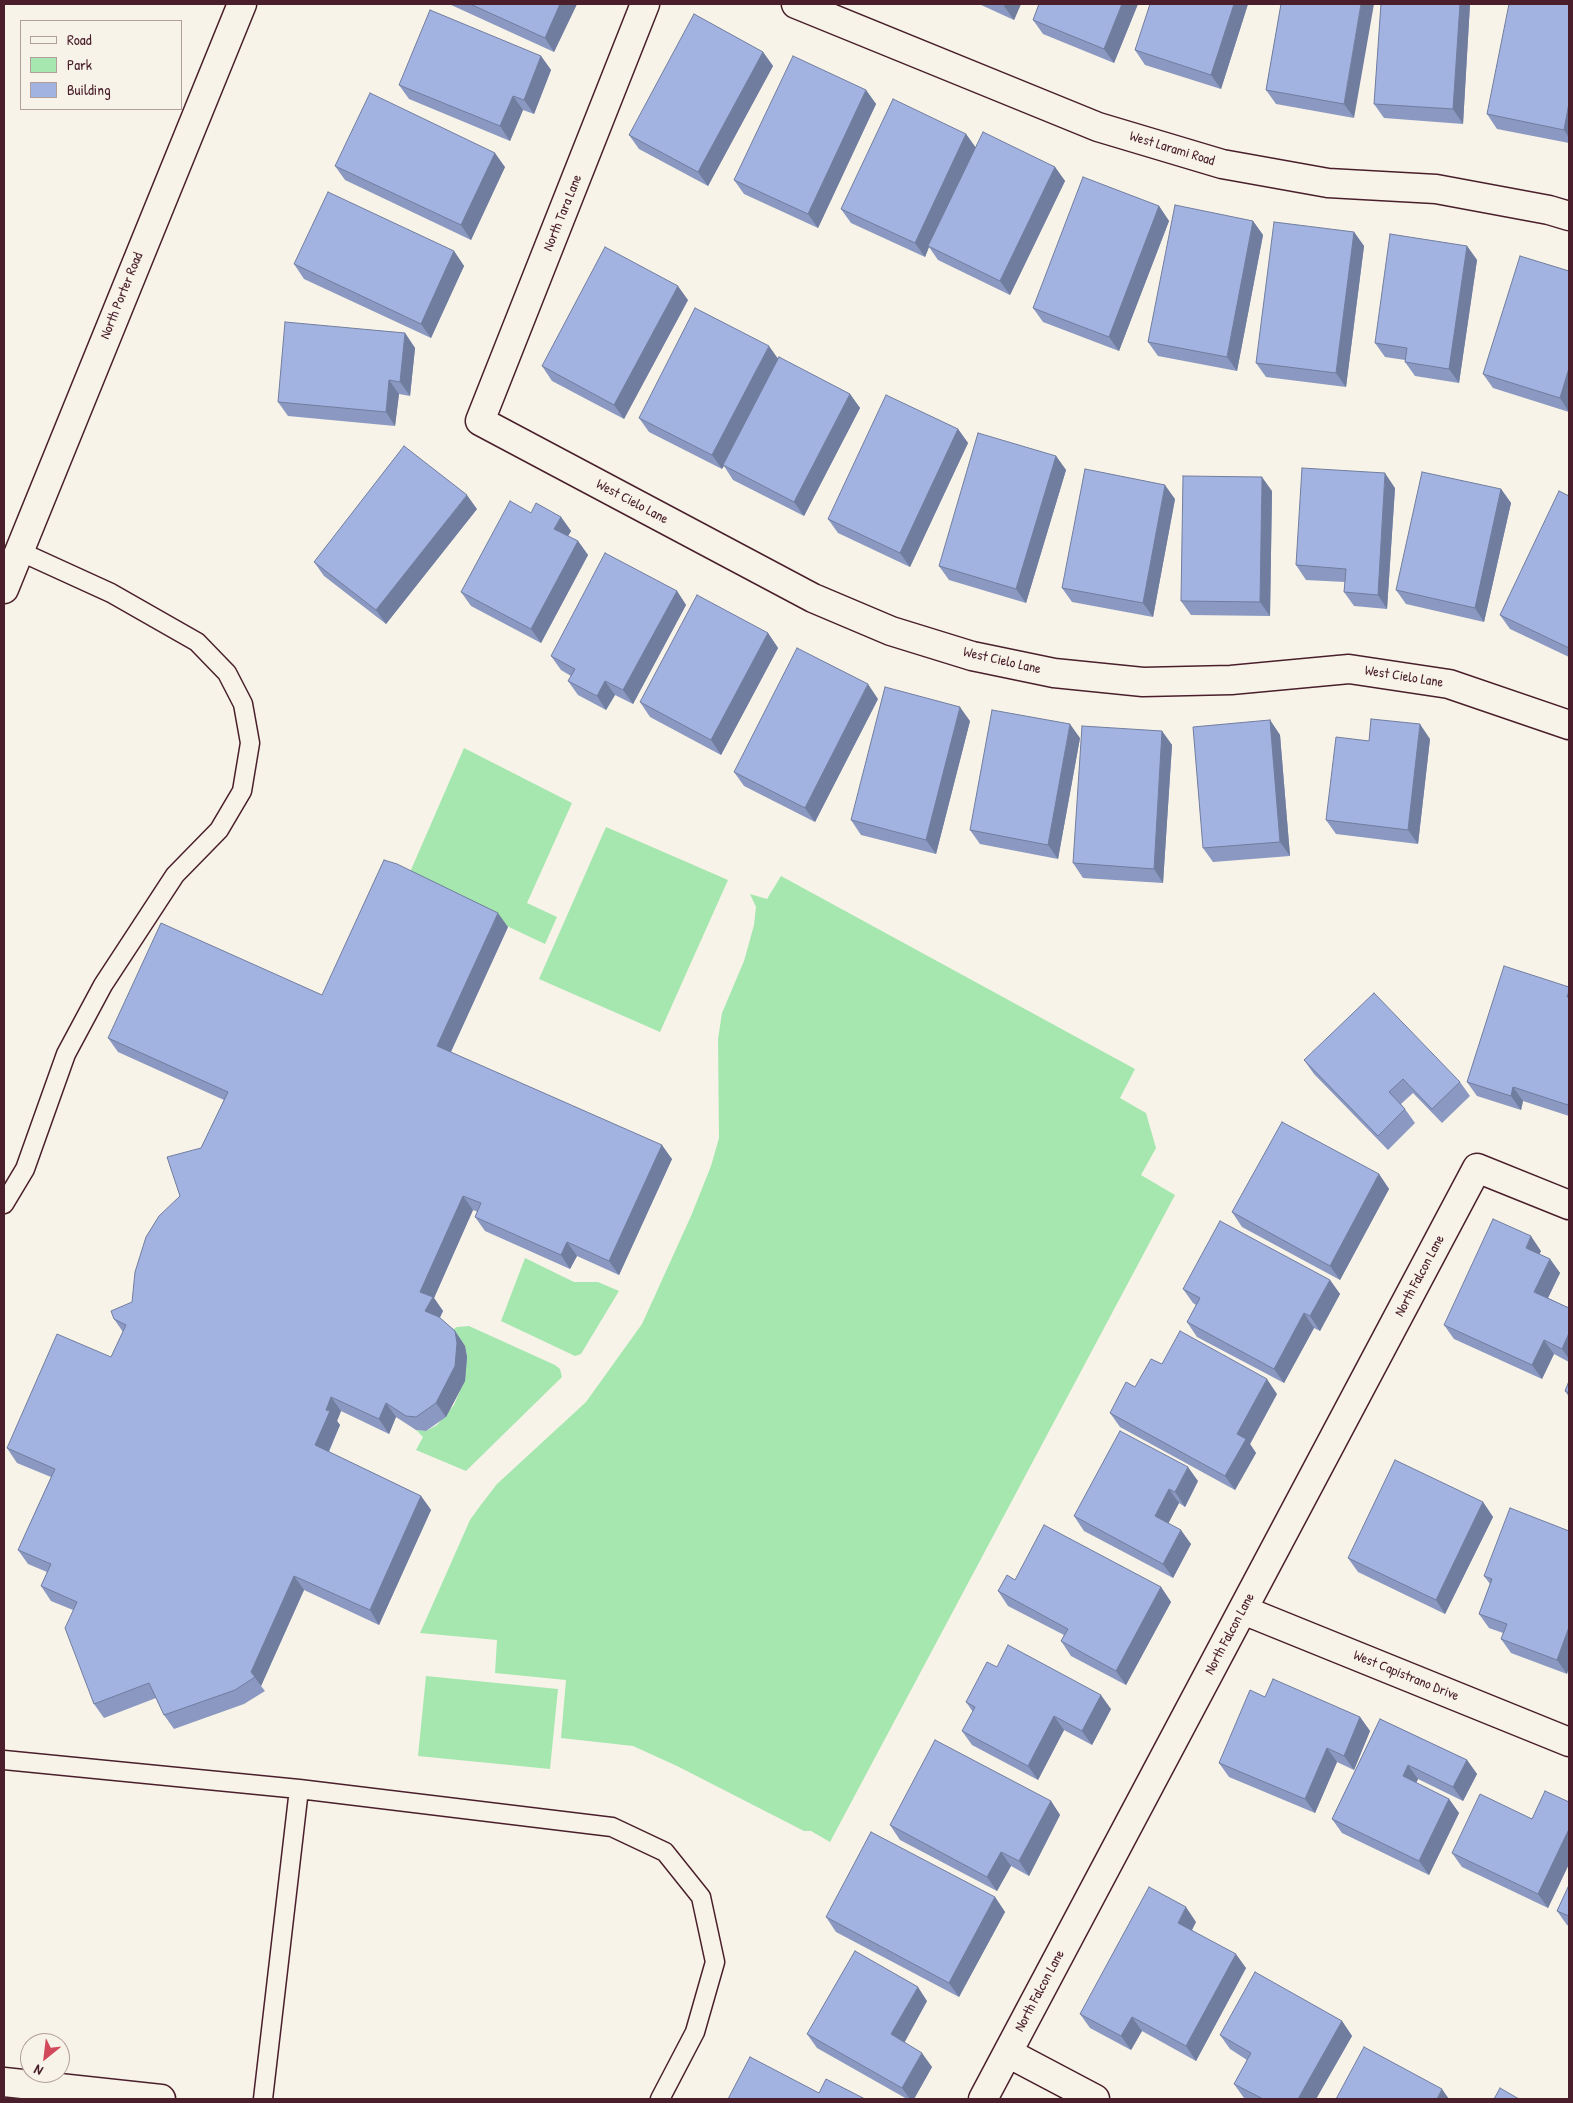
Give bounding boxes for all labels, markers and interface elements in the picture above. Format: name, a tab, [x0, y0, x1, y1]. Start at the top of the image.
legend	[20, 20, 182, 110]
text: Road	[67, 29, 92, 50]
text: Park	[67, 54, 92, 75]
text: Building	[67, 79, 111, 100]
street label: West Larami Road	[1127, 128, 1217, 170]
street label: North Tara Lane	[540, 172, 586, 254]
street label: North Porter Road	[97, 250, 147, 342]
street label: West Cielo Lane	[593, 476, 671, 528]
street label: West Cielo Lane	[962, 644, 1042, 678]
street label: West Cielo Lane	[1364, 663, 1444, 691]
street label: North Falcon Lane	[1391, 1232, 1449, 1320]
street label: North Falcon Lane	[1201, 1590, 1259, 1678]
street label: West Capistrano Drive	[1351, 1647, 1461, 1705]
street label: North Falcon Lane	[1011, 1947, 1069, 2035]
north arrow	[20, 2033, 70, 2083]
text: N	[30, 2061, 46, 2081]

